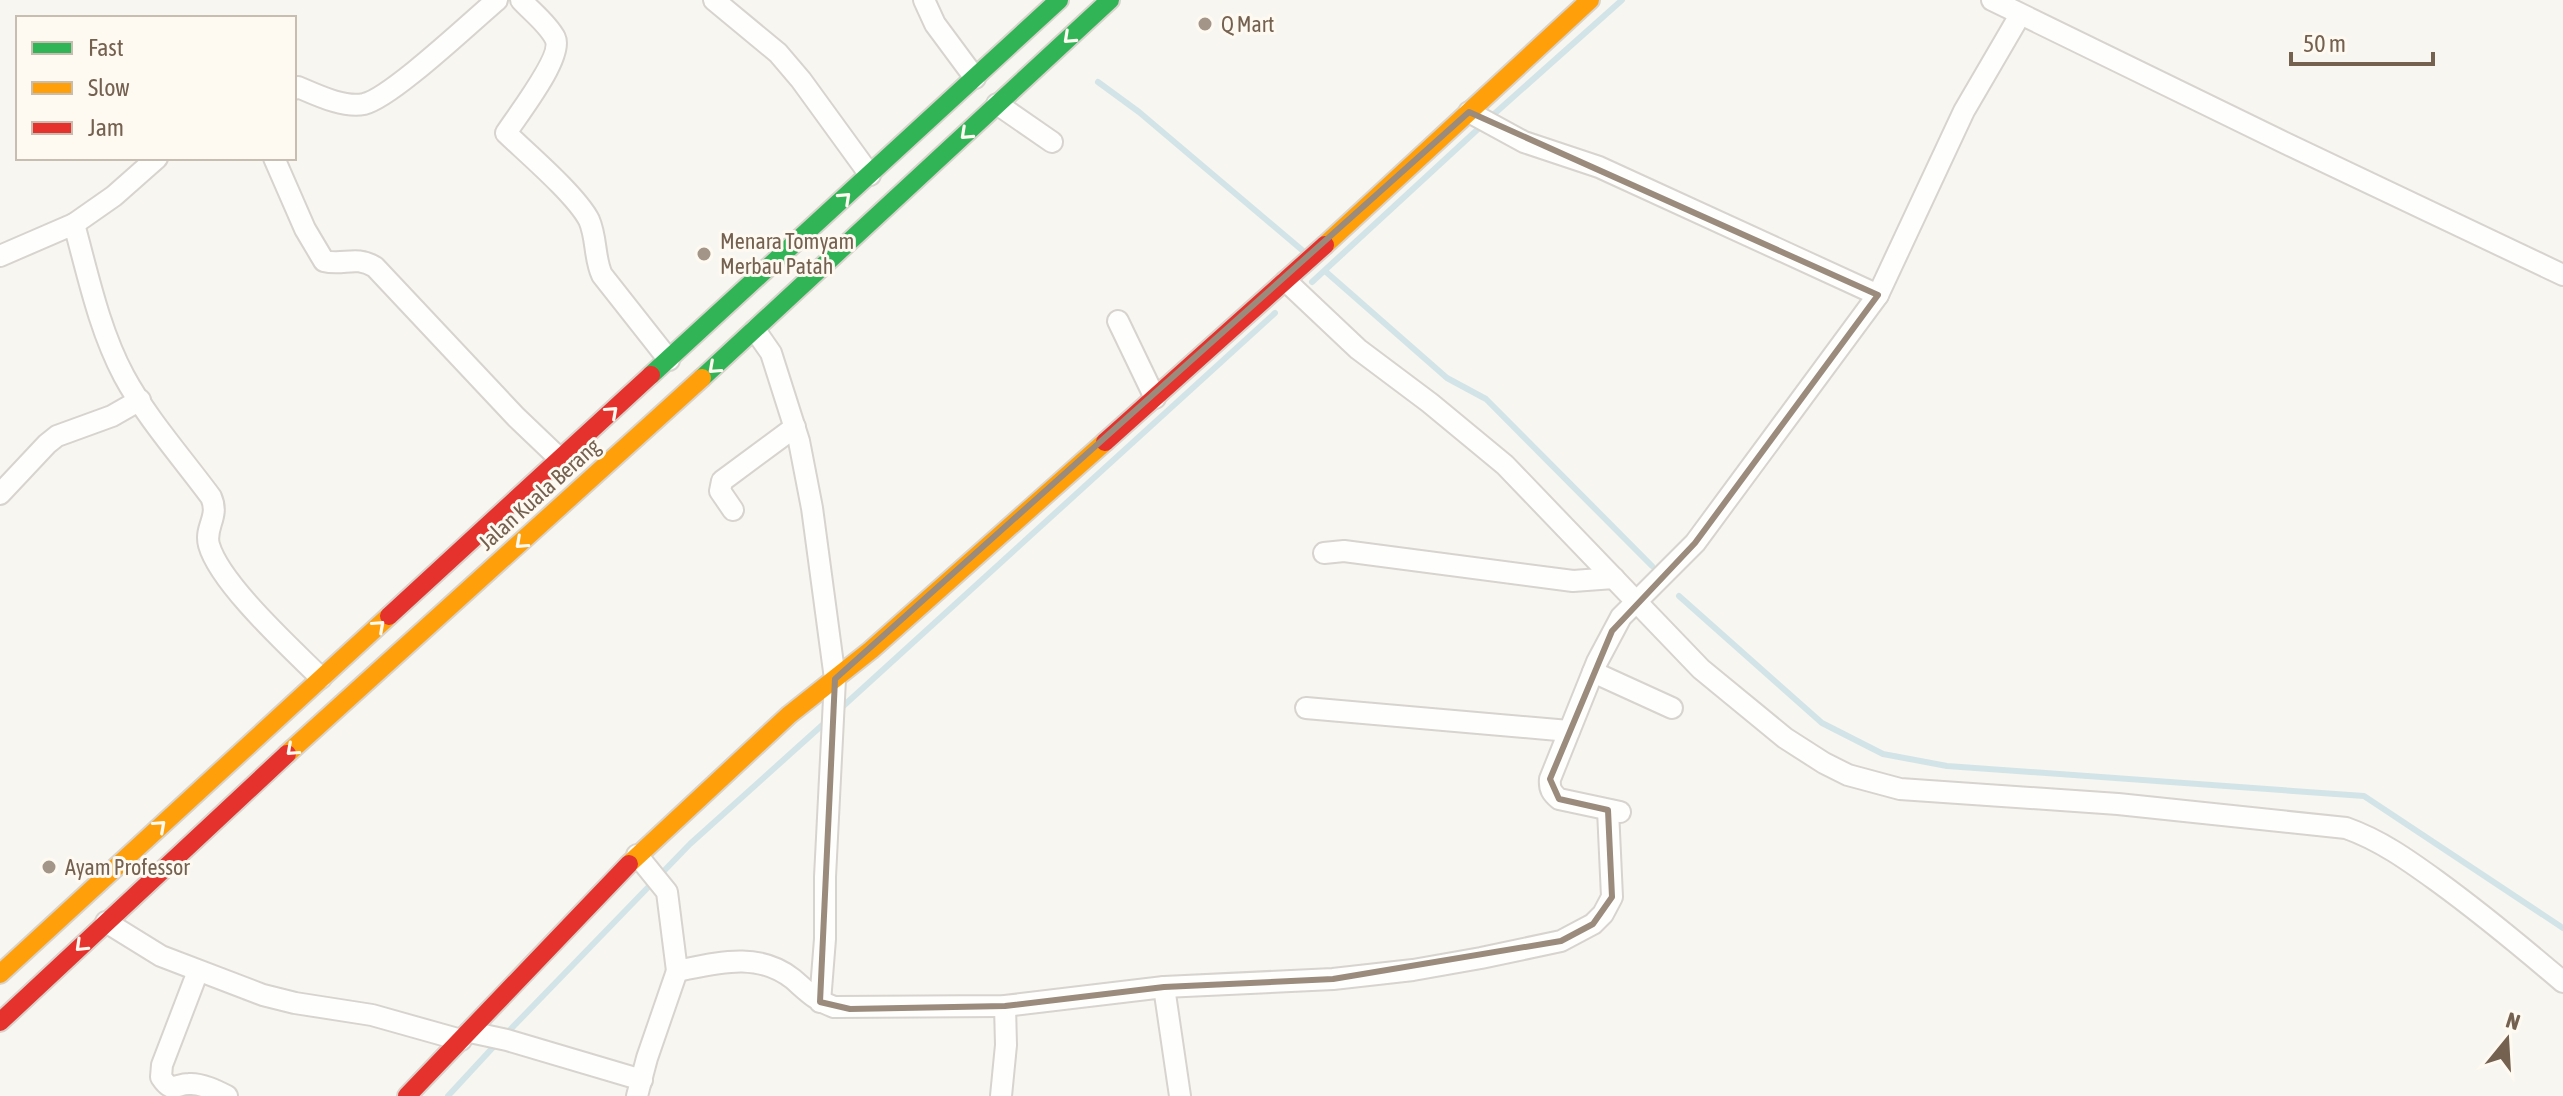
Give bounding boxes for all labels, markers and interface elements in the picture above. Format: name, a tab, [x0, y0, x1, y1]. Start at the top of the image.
place label: Q Mart	[1221, 11, 1274, 37]
marker: Q Mart	[1196, 15, 1214, 33]
legend	[16, 16, 296, 160]
scale bar	[2291, 16, 2433, 66]
one-way arrow	[1064, 28, 1078, 43]
text: 50 m	[2303, 30, 2346, 57]
text: Fast	[88, 34, 124, 61]
text: Slow	[88, 74, 130, 101]
text: Jam	[88, 114, 124, 141]
one-way arrow	[960, 124, 975, 138]
one-way arrow	[835, 194, 850, 208]
place label: Menara Tomyam Merbau Patah	[720, 228, 854, 279]
marker: Menara Tomyam Merbau Patah	[695, 245, 713, 263]
one-way arrow	[708, 358, 723, 373]
one-way arrow	[602, 407, 617, 422]
street label: Jalan Kuala Berang	[473, 432, 605, 555]
one-way arrow	[516, 533, 530, 548]
one-way arrow	[370, 620, 384, 635]
one-way arrow	[286, 740, 301, 754]
one-way arrow	[151, 822, 166, 836]
place label: Ayam Professor	[65, 854, 190, 880]
marker: Ayam Professor	[40, 858, 58, 876]
one-way arrow	[76, 937, 90, 951]
north arrow	[2467, 1000, 2547, 1080]
text: N	[2503, 1007, 2523, 1035]

